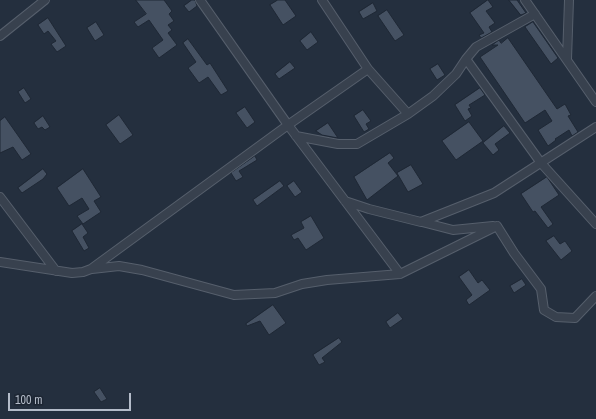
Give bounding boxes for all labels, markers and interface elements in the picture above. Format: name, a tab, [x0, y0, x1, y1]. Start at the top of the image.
scale bar	[10, 385, 133, 411]
text: 100 m	[15, 392, 42, 408]

